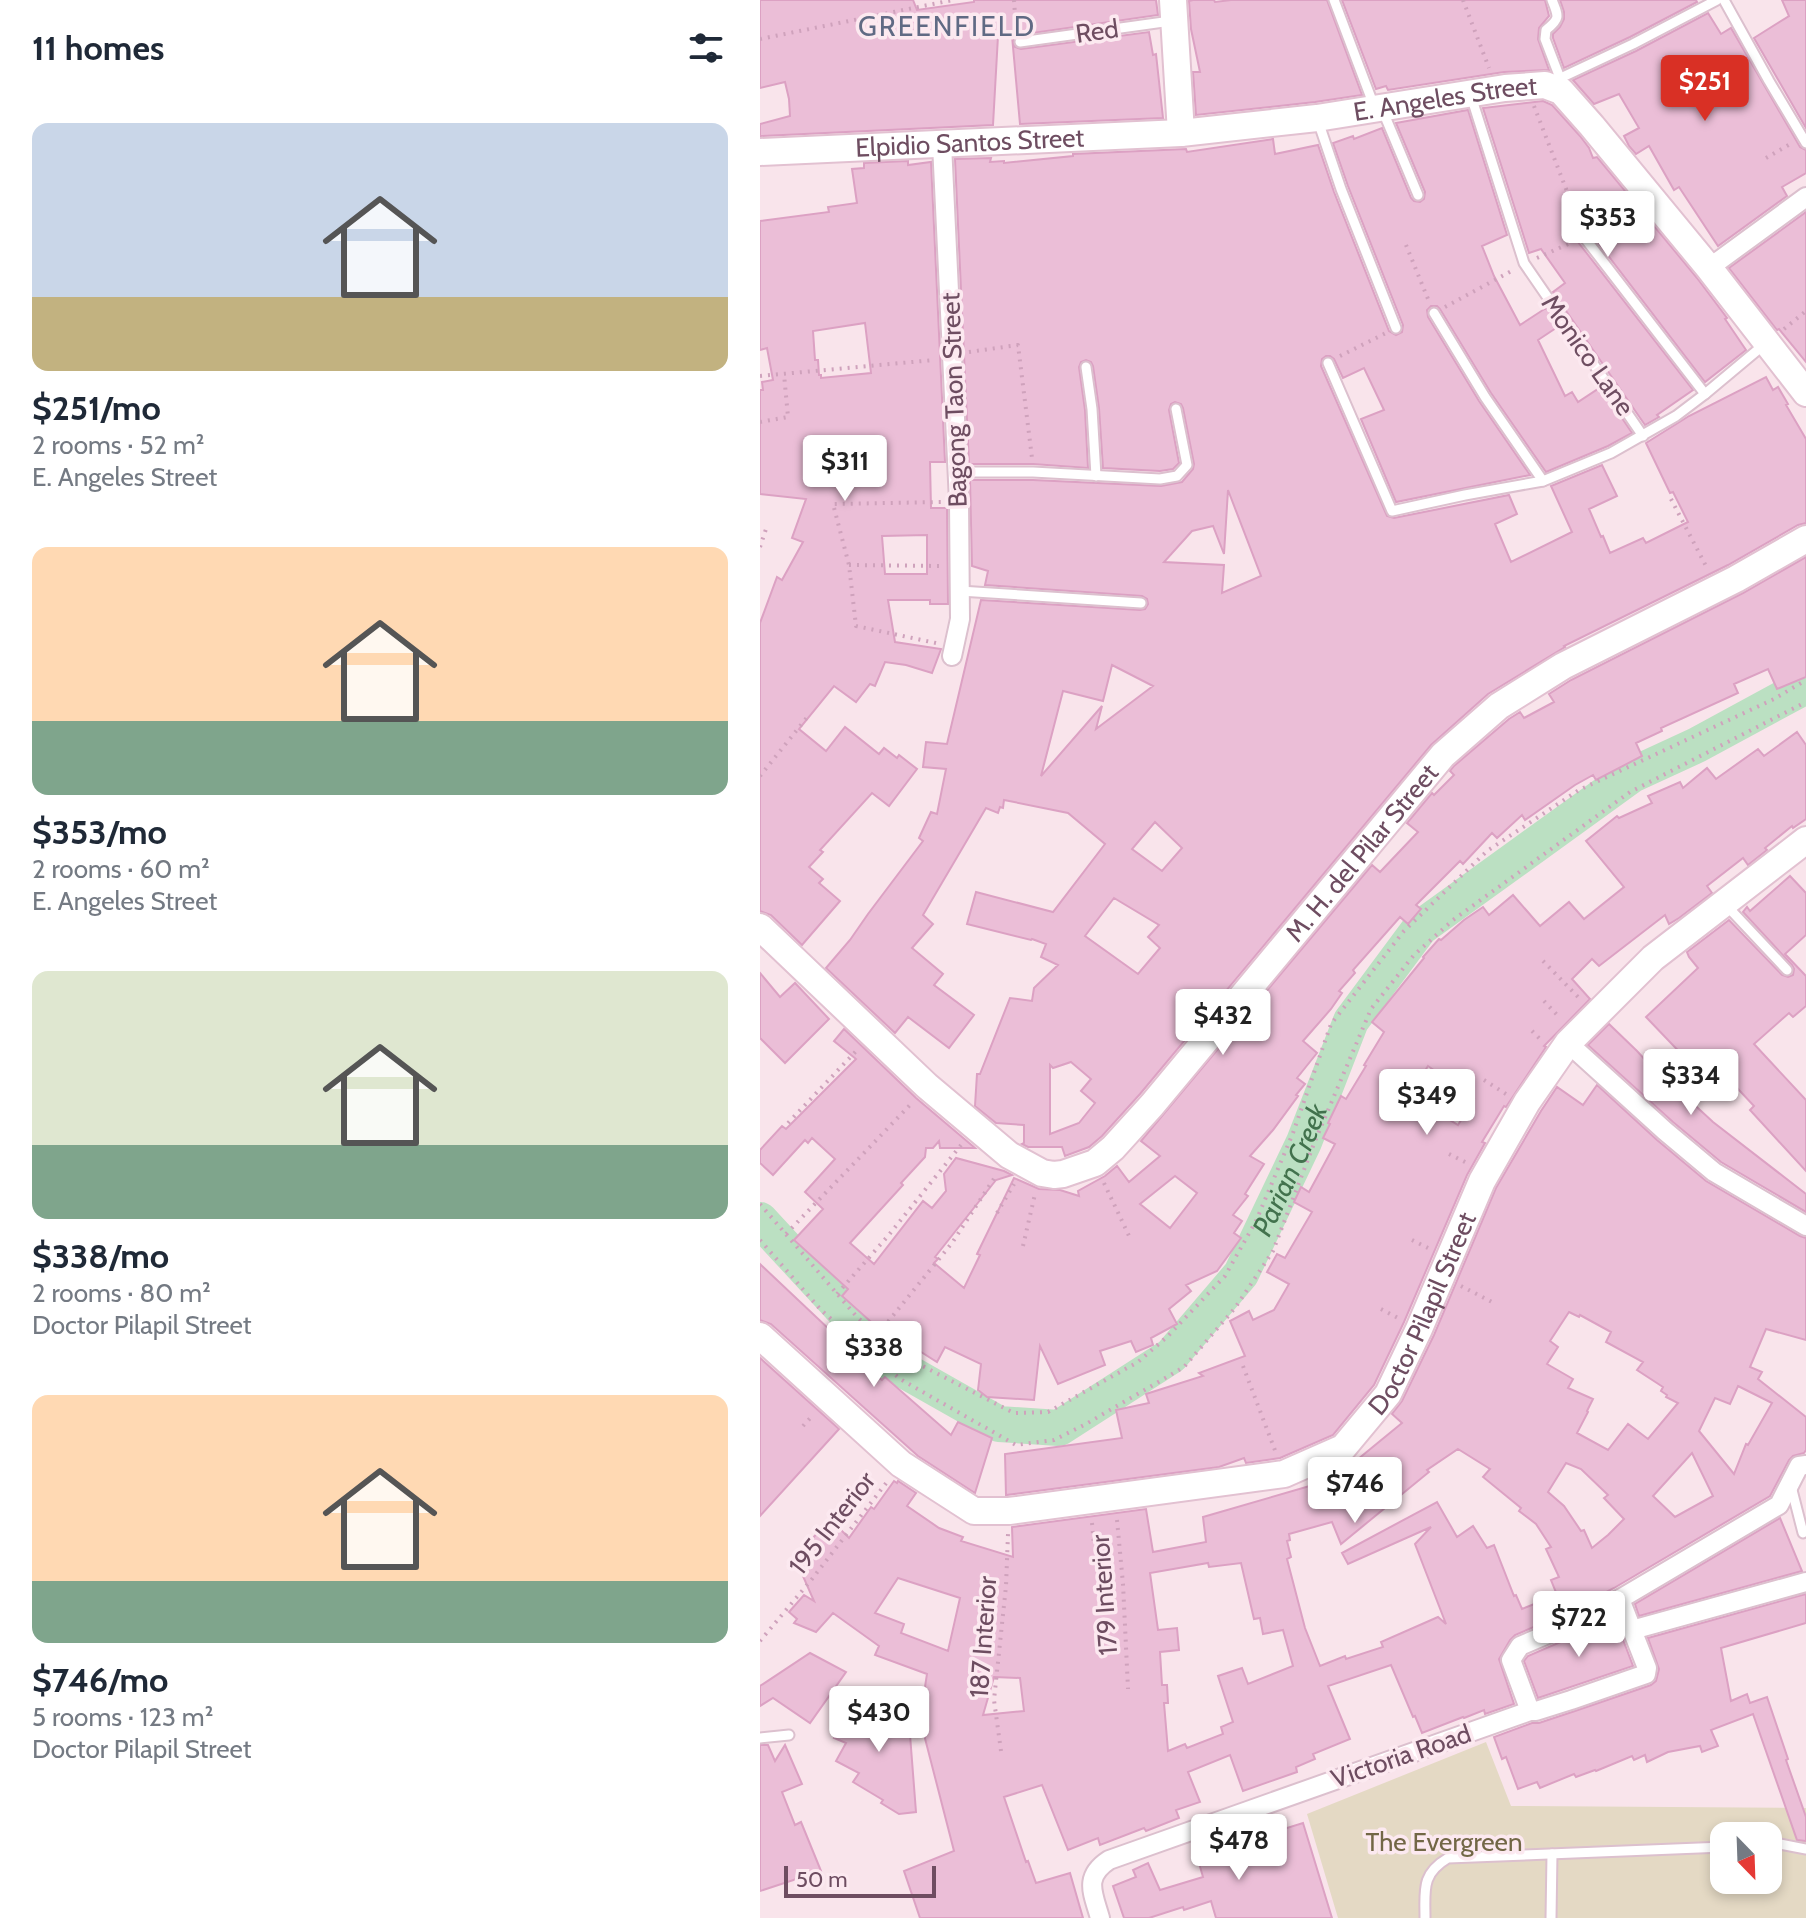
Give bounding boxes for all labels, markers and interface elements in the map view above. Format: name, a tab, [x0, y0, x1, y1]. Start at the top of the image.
district label: GREENFIELD	[858, 9, 1036, 43]
street label: Red	[1074, 12, 1120, 50]
icon: filters	[684, 26, 728, 70]
text: 11 homes	[32, 27, 164, 69]
pin: $251	[1658, 55, 1752, 123]
text: $251	[1679, 65, 1731, 97]
street label: E. Angeles Street	[1351, 70, 1538, 128]
street label: Elpidio Santos Street	[855, 121, 1085, 164]
icon: home	[308, 175, 452, 319]
pin: $353	[1561, 191, 1655, 259]
text: $353	[1579, 201, 1637, 233]
street label: Monico Lane	[1535, 288, 1641, 422]
street label: Bagong Taon Street	[934, 292, 974, 508]
text: $251/mo	[32, 387, 161, 429]
text: 2 rooms · 52 m²	[32, 429, 204, 461]
pin: $311	[798, 435, 892, 503]
text: $311	[821, 445, 869, 477]
text: E. Angeles Street	[32, 461, 217, 493]
icon: home	[308, 599, 452, 743]
street label: M. H. del Pilar Street	[1279, 757, 1445, 948]
text: $353/mo	[32, 811, 167, 853]
text: 2 rooms · 60 m²	[32, 853, 210, 885]
text: E. Angeles Street	[32, 885, 217, 917]
pin: $432	[1176, 989, 1270, 1057]
text: $432	[1194, 999, 1253, 1031]
icon: home	[308, 1023, 452, 1167]
pin: $334	[1644, 1049, 1738, 1117]
text: $334	[1661, 1059, 1721, 1091]
pin: $349	[1380, 1069, 1474, 1137]
text: $349	[1397, 1079, 1457, 1111]
water label: Parian Creek	[1245, 1098, 1335, 1241]
street label: Doctor Pilapil Street	[1361, 1207, 1483, 1421]
text: $338/mo	[32, 1235, 169, 1277]
text: 2 rooms · 80 m²	[32, 1277, 211, 1309]
text: Doctor Pilapil Street	[32, 1309, 252, 1341]
pin: $338	[827, 1321, 921, 1389]
text: $338	[845, 1331, 903, 1363]
icon: home	[308, 1447, 452, 1591]
pin: $746	[1308, 1457, 1402, 1525]
street label: 195 Interior	[782, 1464, 883, 1581]
text: $746	[1326, 1467, 1384, 1499]
street label: 179 Interior	[1084, 1533, 1124, 1657]
street label: 187 Interior	[963, 1574, 1003, 1699]
pin: $722	[1532, 1591, 1626, 1659]
text: $722	[1551, 1601, 1607, 1633]
text: $746/mo	[32, 1659, 168, 1701]
pin: $430	[832, 1686, 926, 1754]
text: $430	[847, 1696, 911, 1728]
text: 5 rooms · 123 m²	[32, 1701, 213, 1733]
street label: Victoria Road	[1327, 1717, 1475, 1795]
text: Doctor Pilapil Street	[32, 1733, 252, 1765]
pin: $478	[1192, 1814, 1286, 1882]
north arrow	[1710, 1822, 1782, 1894]
map controls	[1710, 1822, 1782, 1894]
text: $478	[1209, 1824, 1269, 1856]
park label: The Evergreen	[1366, 1826, 1522, 1858]
scale bar	[784, 1862, 936, 1898]
text: 50 m	[796, 1866, 848, 1893]

